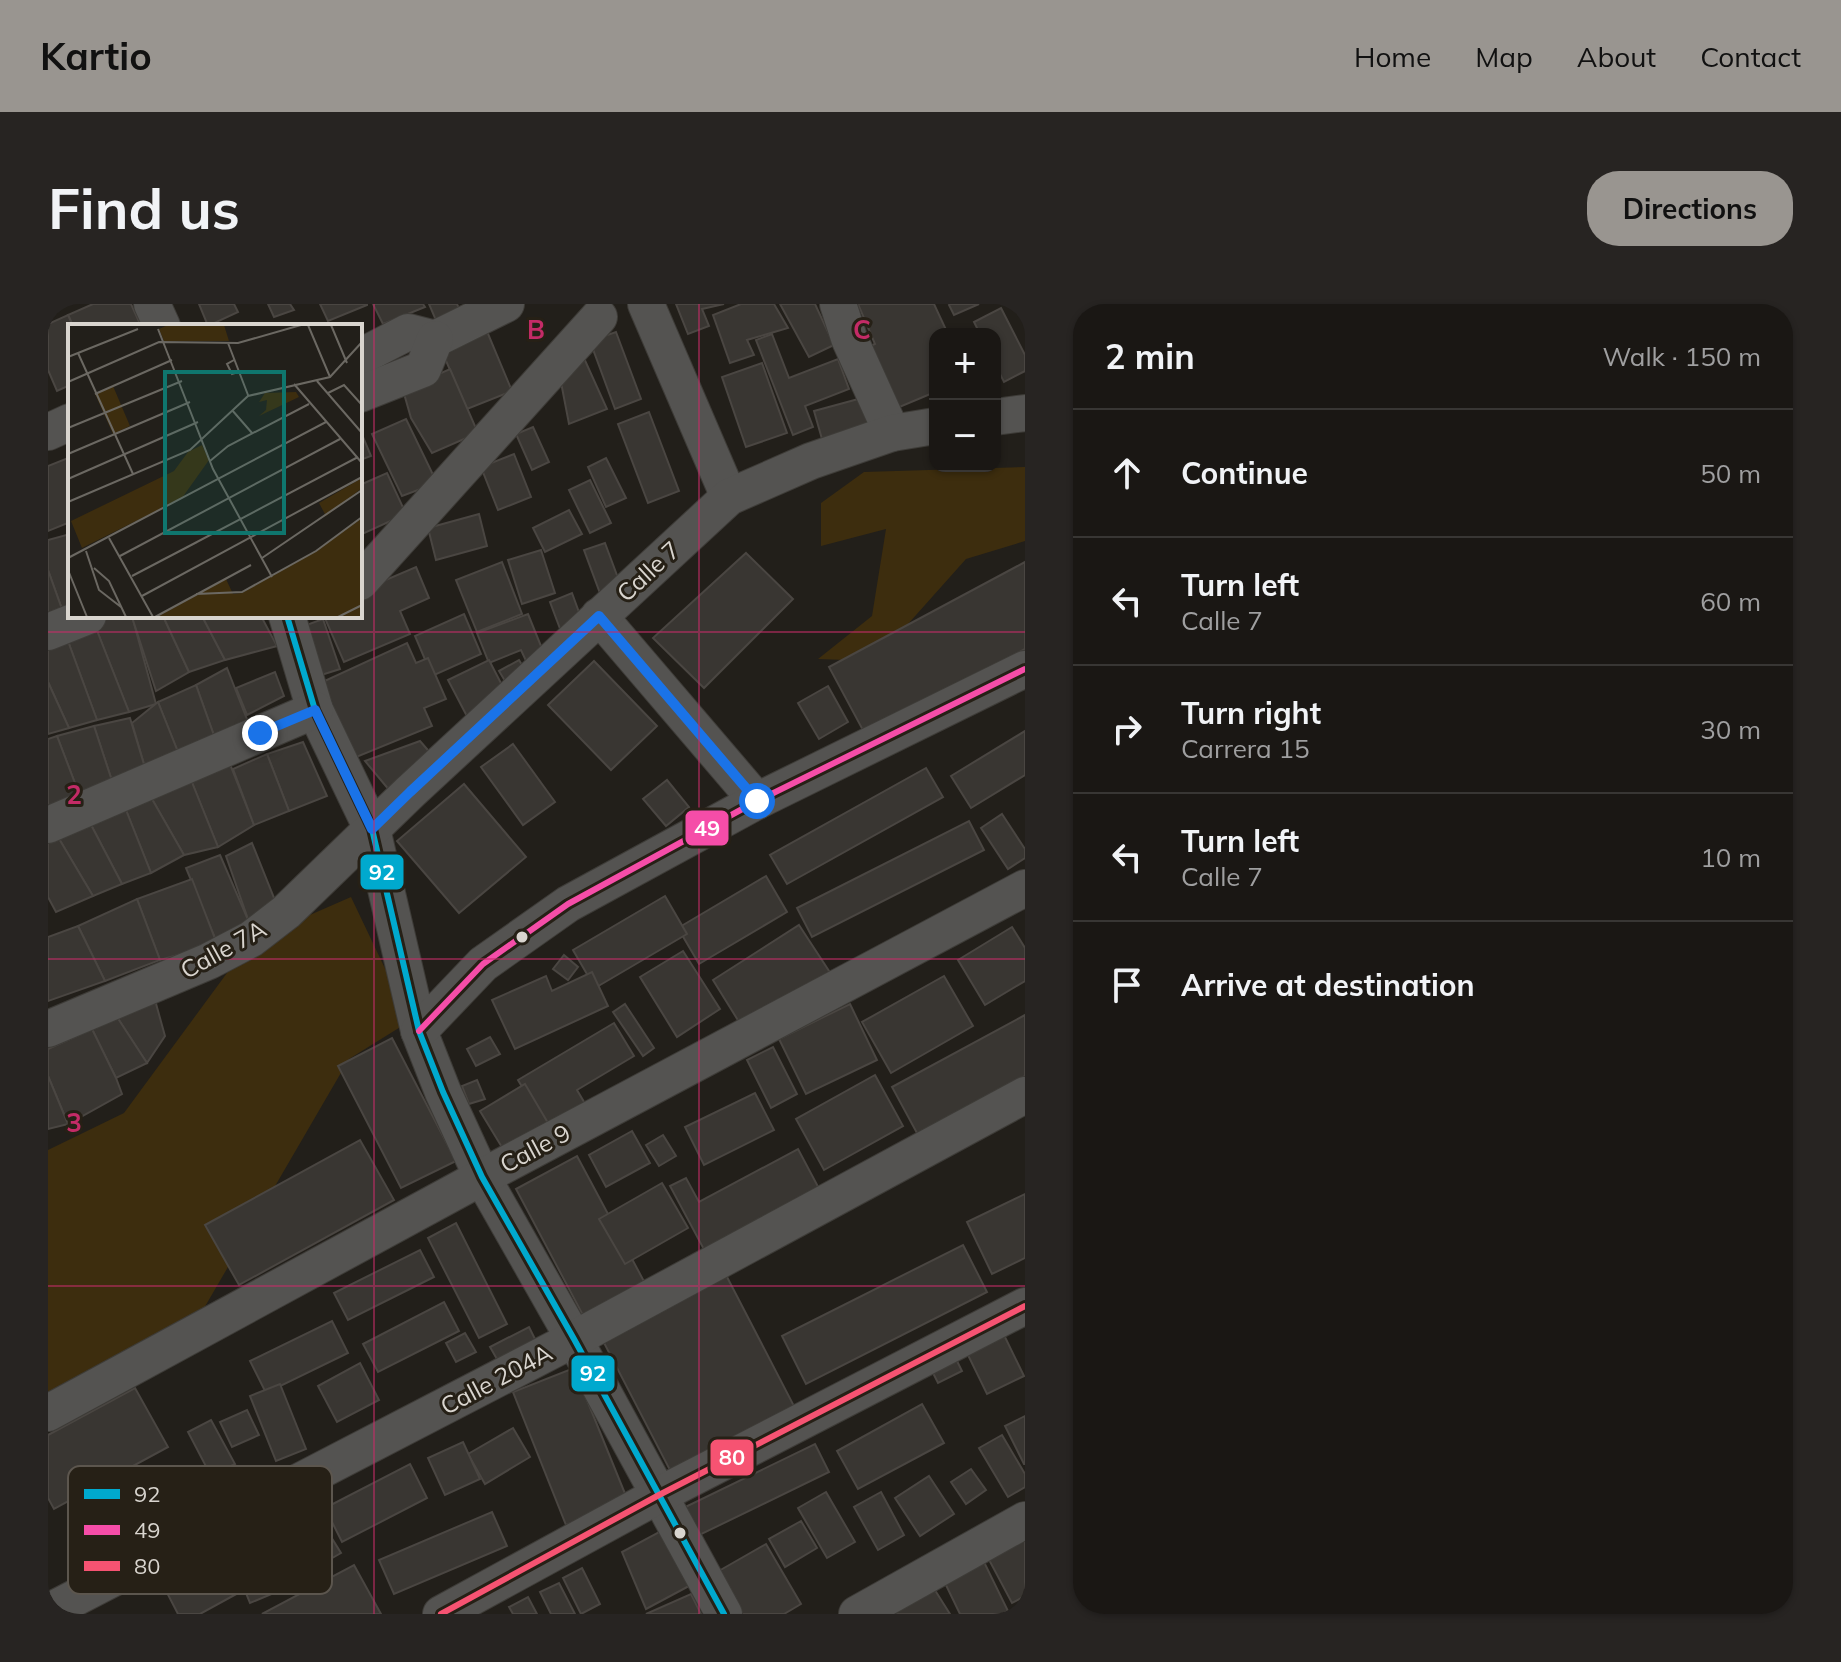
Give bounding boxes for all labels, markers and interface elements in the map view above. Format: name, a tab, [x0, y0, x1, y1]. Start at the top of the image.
text: Kartio	[40, 32, 152, 80]
text: Home	[1354, 39, 1431, 74]
text: Map	[1475, 39, 1533, 74]
text: About	[1577, 39, 1656, 74]
text: Contact	[1700, 39, 1801, 74]
button: Directions	[1587, 171, 1793, 246]
text: Find us	[48, 173, 240, 243]
text: B	[527, 313, 545, 346]
text: C	[853, 313, 871, 346]
inset map	[68, 324, 362, 618]
map controls	[929, 328, 1001, 472]
button: +	[929, 328, 1001, 400]
text: 2 min	[1105, 335, 1195, 378]
text: Walk · 150 m	[1602, 340, 1761, 373]
button: −	[929, 400, 1001, 472]
icon: ahead	[1105, 451, 1149, 495]
text: Continue	[1181, 454, 1308, 492]
text: 50 m	[1700, 457, 1761, 490]
street label: Calle 7	[610, 534, 686, 608]
text: Turn left	[1181, 566, 1299, 604]
icon: left	[1105, 579, 1149, 623]
text: 60 m	[1700, 585, 1761, 618]
text: Calle 7	[1181, 604, 1263, 637]
text: Turn right	[1181, 694, 1321, 732]
icon: right	[1105, 707, 1149, 751]
text: 30 m	[1700, 713, 1761, 746]
route end	[242, 715, 278, 751]
text: Carrera 15	[1181, 732, 1310, 765]
text: 2	[66, 778, 82, 811]
route start	[739, 783, 775, 819]
line badge: 49	[684, 809, 730, 847]
text: 49	[694, 814, 720, 842]
text: Turn left	[1181, 822, 1299, 860]
icon: left	[1105, 835, 1149, 879]
text: 10 m	[1700, 841, 1761, 874]
line badge: 92	[359, 853, 405, 891]
text: 92	[369, 858, 395, 886]
text: Calle 7	[1181, 860, 1263, 893]
street label: Calle 7A	[175, 913, 271, 985]
unlabelled marker	[514, 929, 530, 945]
icon: arrive	[1105, 963, 1149, 1007]
text: Arrive at destination	[1181, 966, 1475, 1004]
text: 3	[66, 1106, 82, 1139]
street label: Calle 9	[495, 1117, 575, 1179]
street label: Calle 204A	[435, 1337, 557, 1421]
line badge: 92	[570, 1354, 616, 1393]
text: 92	[580, 1359, 606, 1387]
line badge: 80	[709, 1438, 755, 1477]
text: 80	[719, 1443, 745, 1471]
legend	[68, 1466, 332, 1594]
text: 92	[134, 1480, 160, 1508]
text: 49	[134, 1516, 160, 1544]
unlabelled marker	[672, 1525, 688, 1541]
text: 80	[134, 1552, 160, 1580]

